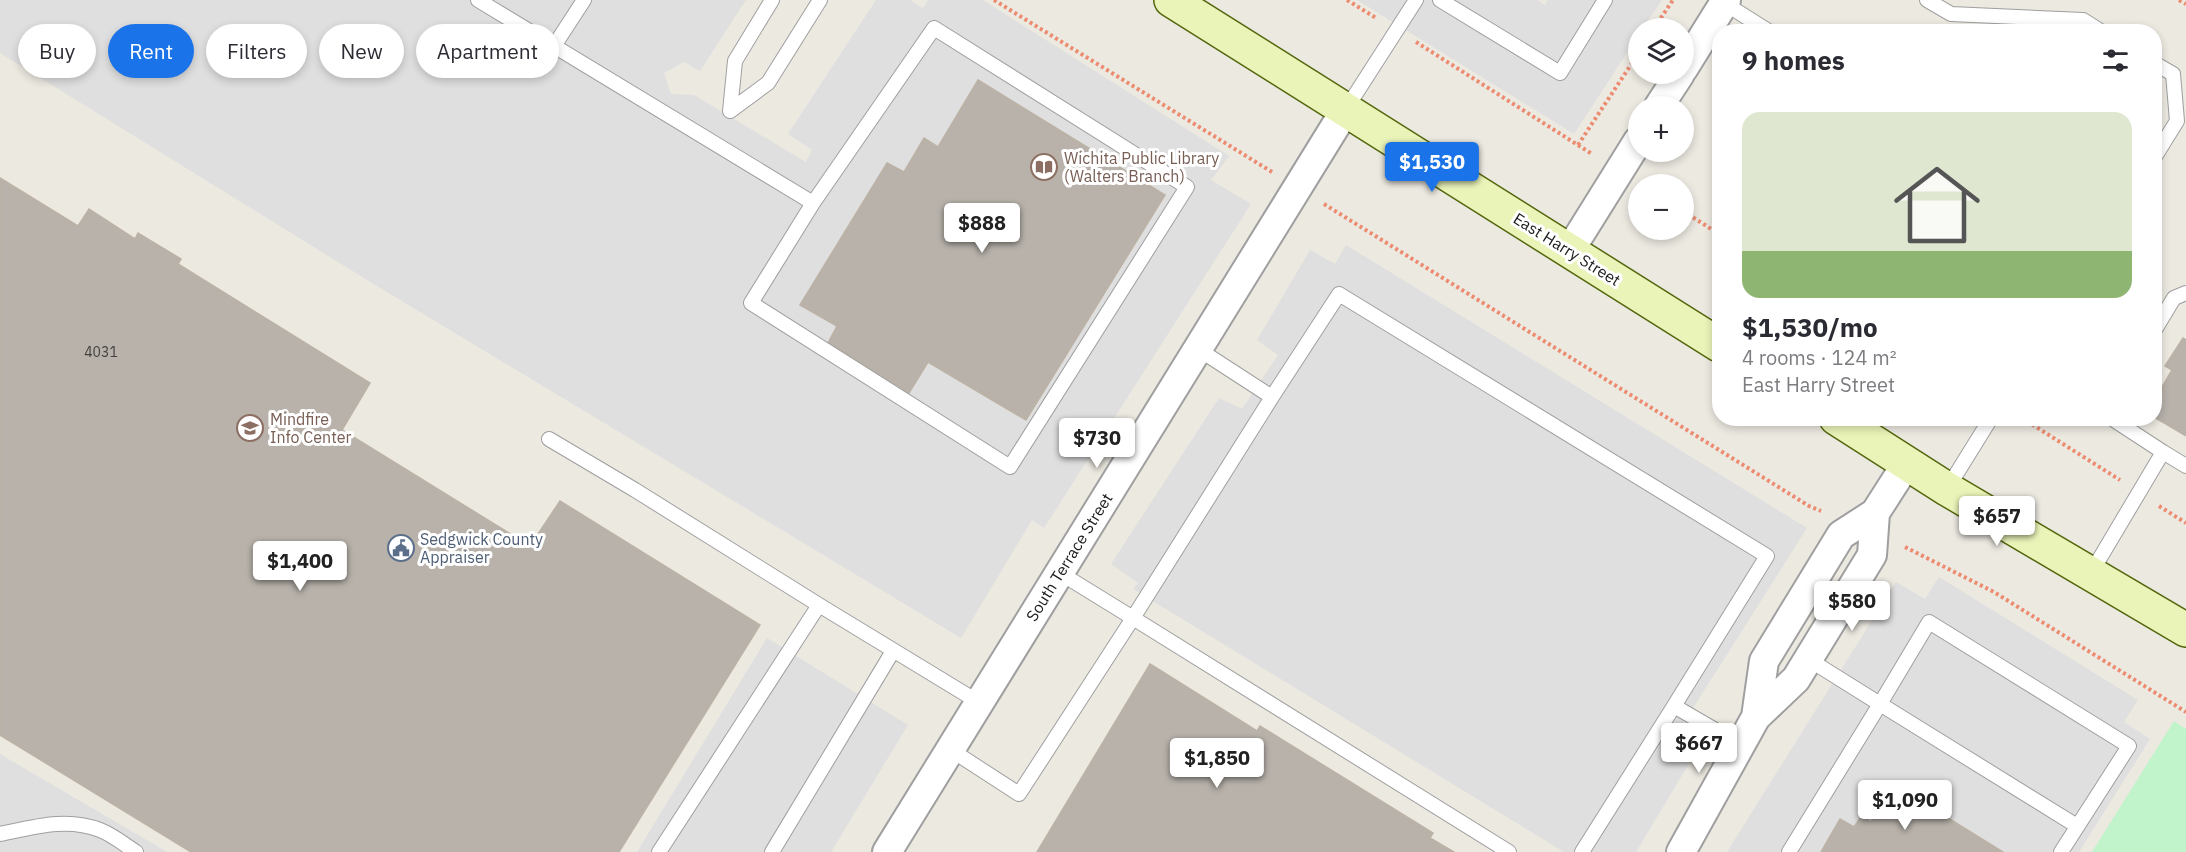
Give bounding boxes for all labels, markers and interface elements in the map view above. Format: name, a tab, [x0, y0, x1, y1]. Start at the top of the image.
map controls	[1628, 18, 1694, 240]
button: layers	[1628, 18, 1694, 84]
chip: Buy	[18, 24, 96, 78]
chip: Rent	[108, 24, 194, 78]
chip: Filters	[206, 24, 307, 78]
chip: New	[319, 24, 404, 78]
chip: Apartment	[416, 24, 559, 78]
text: 9 homes	[1742, 43, 1845, 77]
icon: filters	[2099, 44, 2132, 77]
button: +	[1628, 96, 1694, 162]
pin: $1,530	[1383, 142, 1481, 193]
place label: Wichita Public Library (Walters Branch)	[1064, 148, 1219, 186]
text: $1,530	[1399, 148, 1465, 175]
icon: home	[1883, 151, 1991, 259]
library icon: Wichita Public Library (Walters Branch)	[1029, 152, 1059, 182]
button: −	[1628, 174, 1694, 240]
pin: $888	[946, 203, 1018, 254]
street label: East Harry Street	[1510, 208, 1624, 290]
text: $888	[958, 209, 1006, 236]
text: $1,530/mo	[1742, 310, 1878, 344]
house number: 4031	[84, 343, 118, 361]
text: 4 rooms · 124 m²	[1742, 344, 1897, 371]
text: East Harry Street	[1742, 371, 1895, 398]
place label: Mindfire Info Center	[270, 409, 351, 447]
school or university icon: Mindfire Info Center	[235, 413, 265, 443]
pin: $730	[1061, 418, 1133, 469]
text: $730	[1073, 424, 1121, 451]
street label: South Terrace Street	[1021, 489, 1117, 625]
pin: $657	[1961, 496, 2033, 547]
text: $657	[1973, 502, 2021, 529]
place label: Sedgwick County Appraiser	[420, 529, 543, 567]
public building icon: Sedgwick County Appraiser	[386, 533, 416, 563]
pin: $1,400	[251, 541, 349, 592]
text: $1,400	[267, 547, 333, 574]
pin: $580	[1816, 581, 1888, 632]
text: $580	[1828, 587, 1876, 614]
pin: $667	[1663, 723, 1735, 774]
text: $667	[1675, 729, 1723, 756]
pin: $1,850	[1168, 738, 1266, 789]
text: $1,850	[1184, 744, 1250, 771]
pin: $1,090	[1856, 780, 1954, 831]
text: $1,090	[1872, 786, 1938, 813]

